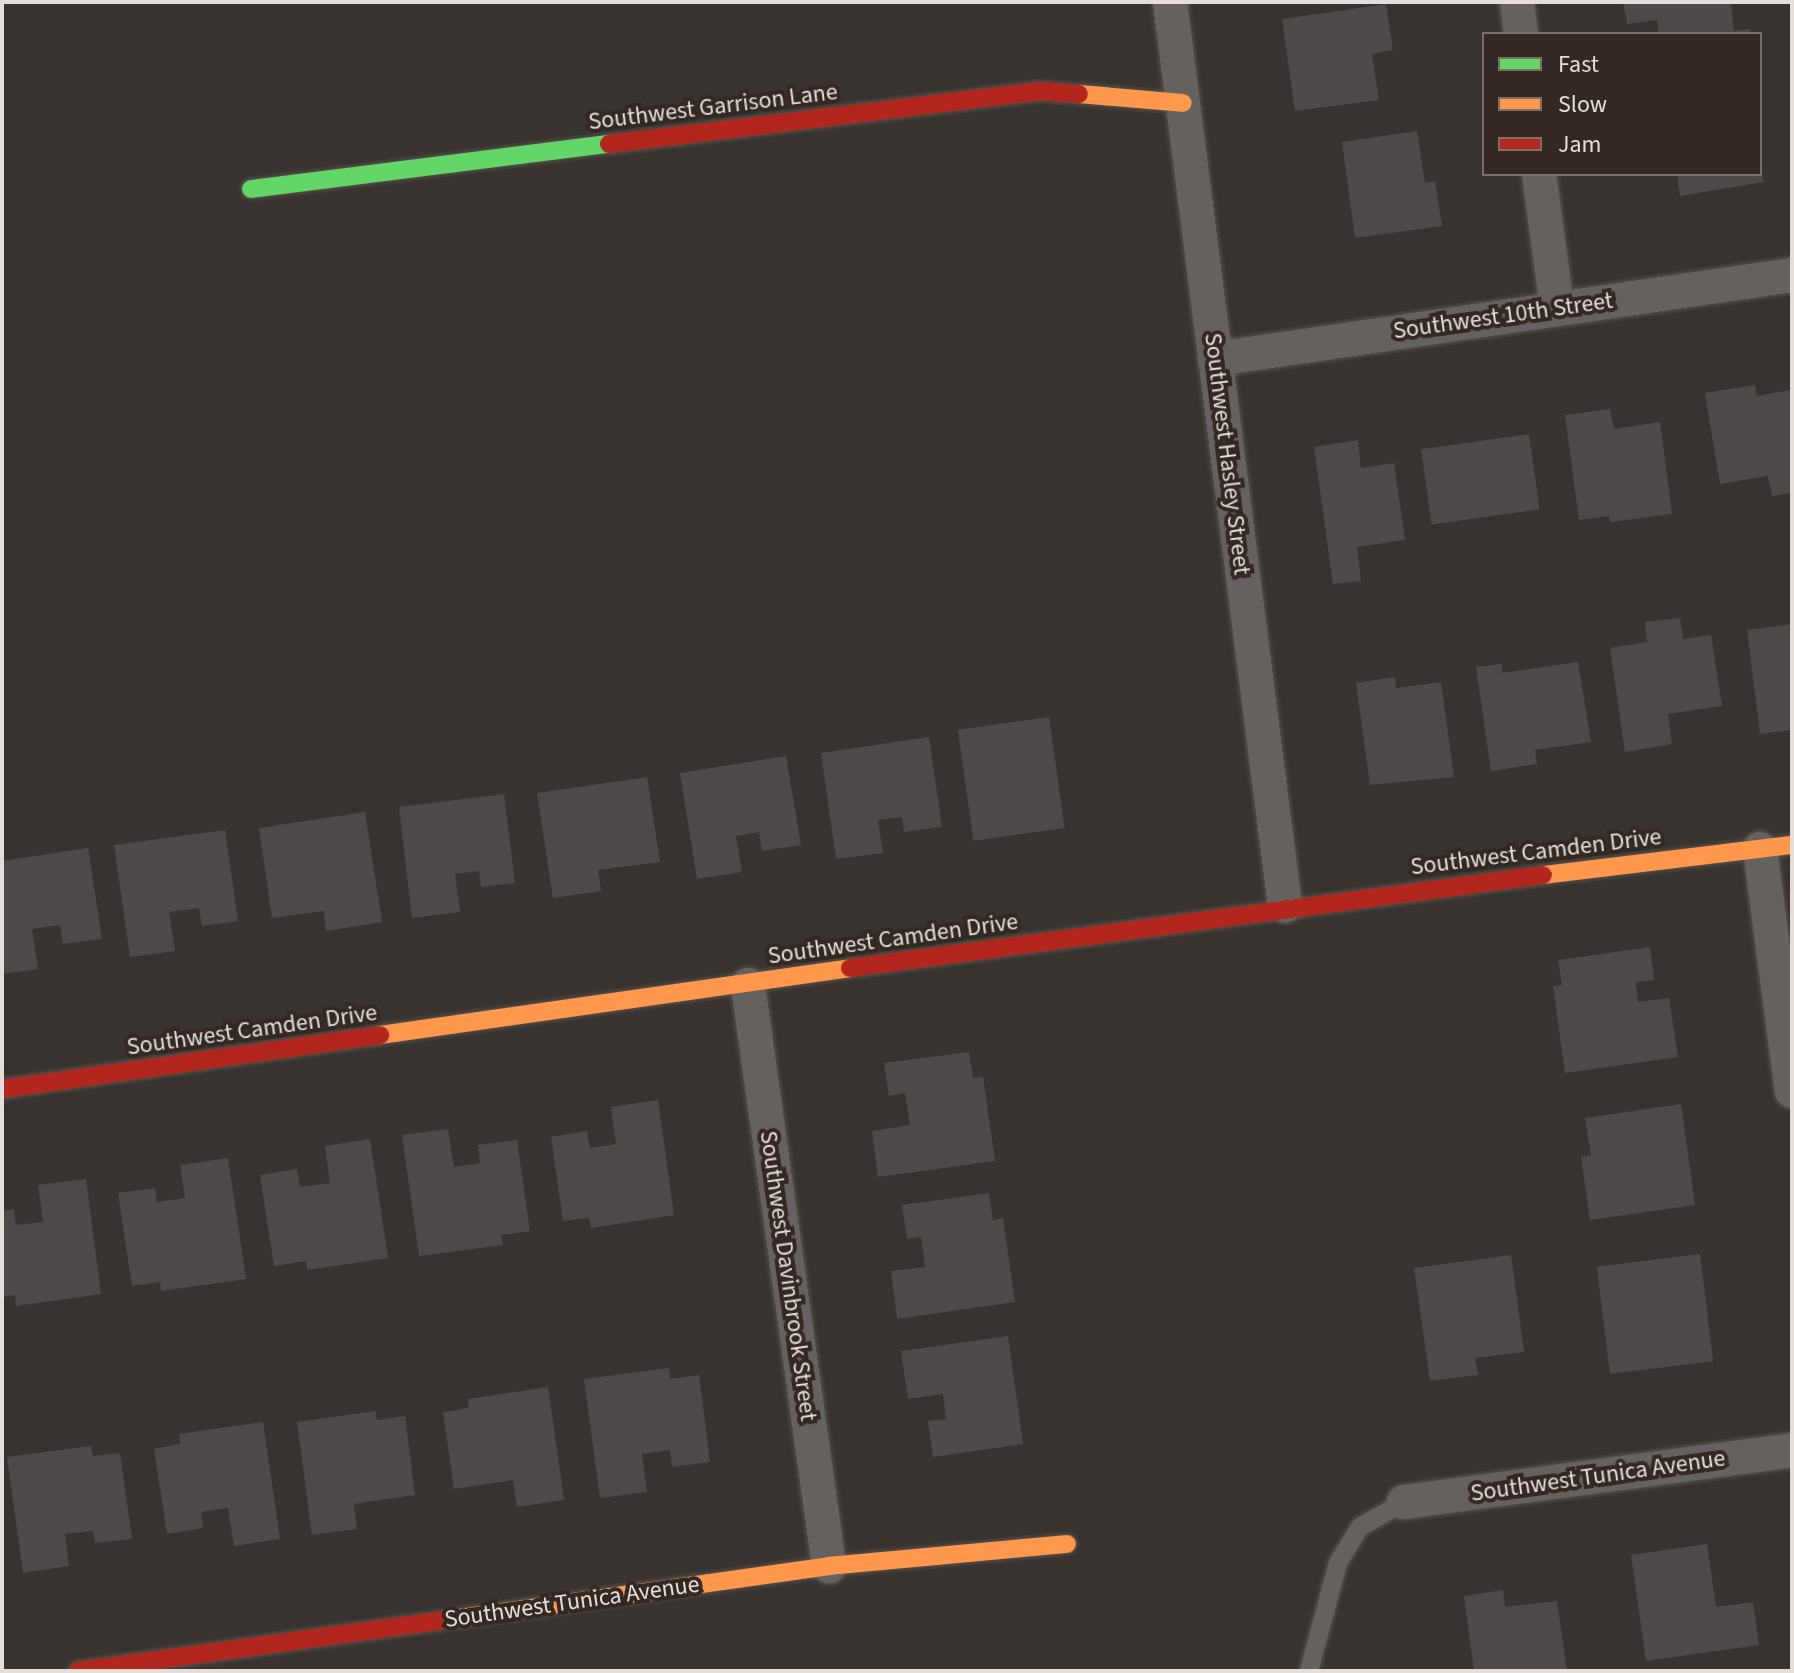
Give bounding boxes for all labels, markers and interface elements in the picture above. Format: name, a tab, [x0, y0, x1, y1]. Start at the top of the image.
legend	[1482, 32, 1762, 176]
text: Fast	[1558, 47, 1599, 82]
street label: Southwest Garrison Lane	[587, 77, 839, 137]
text: Slow	[1558, 87, 1607, 122]
text: Jam	[1558, 127, 1602, 162]
street label: Southwest 10th Street	[1391, 286, 1615, 346]
street label: Southwest Hasley Street	[1198, 331, 1256, 577]
street label: Southwest Camden Drive	[1409, 822, 1663, 882]
street label: Southwest Camden Drive	[766, 907, 1020, 971]
street label: Southwest Camden Drive	[125, 998, 379, 1062]
street label: Southwest Davinbrook Street	[753, 1129, 823, 1423]
street label: Southwest Tunica Avenue	[1469, 1444, 1727, 1508]
street label: Southwest Tunica Avenue	[443, 1570, 701, 1634]

